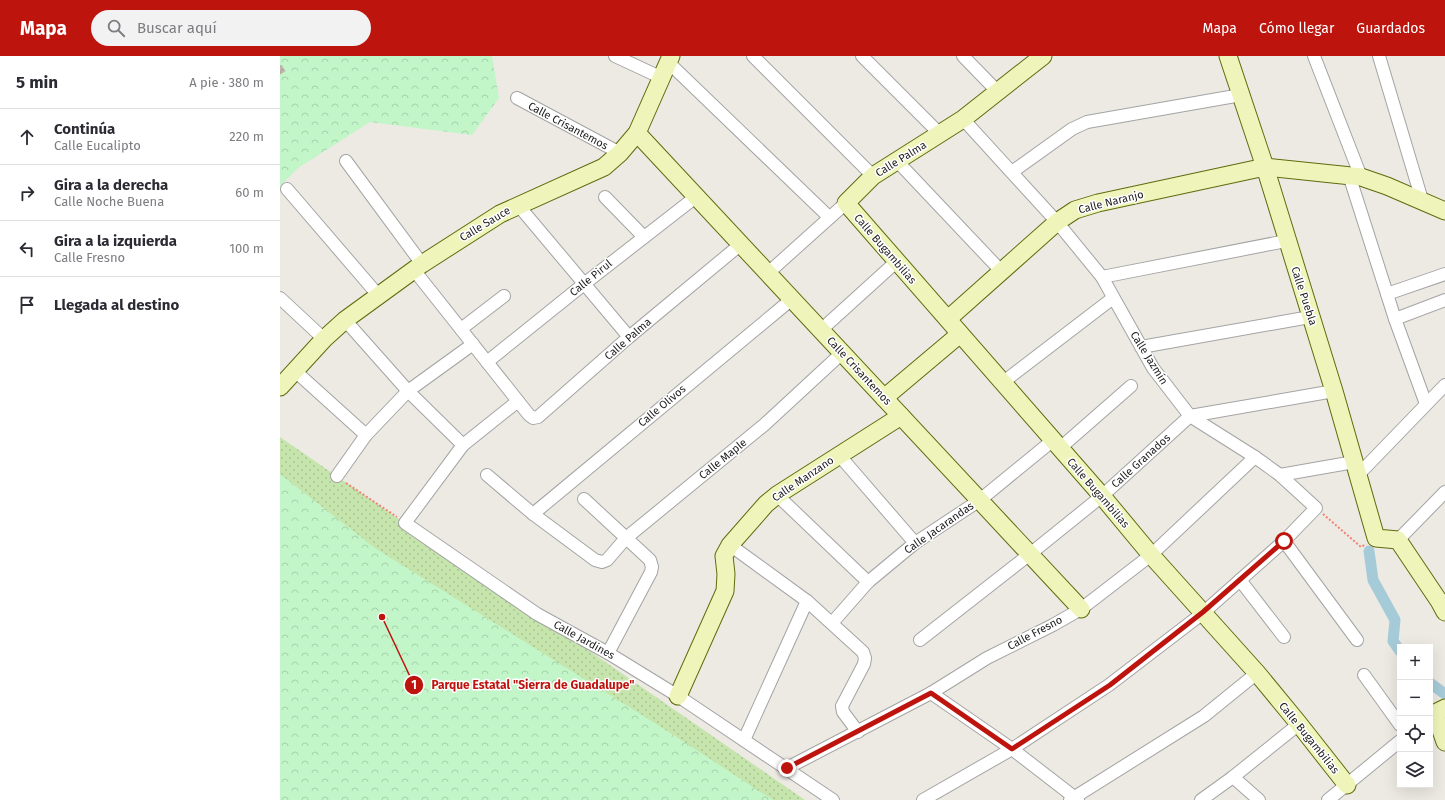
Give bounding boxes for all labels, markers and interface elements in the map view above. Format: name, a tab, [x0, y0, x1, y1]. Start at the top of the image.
search box	[91, 10, 371, 46]
text: Mapa	[20, 17, 67, 40]
icon: search	[105, 17, 127, 39]
text: Buscar aquí	[137, 19, 217, 37]
text: Mapa	[1203, 20, 1237, 37]
text: Cómo llegar	[1259, 20, 1334, 37]
text: Guardados	[1356, 20, 1425, 37]
text: 5 min	[16, 72, 58, 93]
text: A pie · 380 m	[189, 75, 264, 90]
street label: Calle Crisantemos	[526, 99, 610, 153]
text: Continúa	[54, 120, 115, 138]
icon: ahead	[16, 126, 38, 148]
text: 220 m	[229, 129, 264, 144]
text: Calle Eucalipto	[54, 138, 141, 153]
street label: Calle Palma	[873, 138, 929, 180]
text: Gira a la derecha	[54, 176, 168, 194]
icon: right	[16, 182, 38, 204]
text: 60 m	[235, 185, 264, 200]
street label: Calle Naranjo	[1077, 188, 1145, 216]
text: Calle Noche Buena	[54, 194, 164, 209]
street label: Calle Sauce	[457, 204, 513, 244]
street label: Calle Bugambilias	[851, 211, 919, 287]
text: Gira a la izquierda	[54, 232, 177, 250]
icon: left	[16, 238, 38, 260]
text: 100 m	[229, 241, 264, 256]
text: Calle Fresno	[54, 250, 125, 265]
street label: Calle Pirul	[567, 257, 615, 299]
street label: Calle Puebla	[1288, 265, 1320, 327]
icon: arrive	[16, 294, 38, 316]
text: Llegada al destino	[54, 296, 179, 314]
street label: Calle Palma	[602, 315, 654, 363]
street label: Calle Jazmín	[1127, 329, 1171, 387]
street label: Calle Crisantemos	[824, 334, 894, 408]
street label: Calle Olivos	[636, 382, 688, 430]
street label: Calle Granados	[1109, 431, 1173, 491]
street label: Calle Maple	[697, 436, 749, 482]
street label: Calle Manzano	[770, 454, 836, 504]
street label: Calle Bugambilias	[1064, 455, 1132, 531]
street label: Calle Jacarandas	[902, 499, 976, 557]
route start	[1275, 532, 1293, 550]
street label: Calle Fresno	[1005, 613, 1065, 653]
street label: Calle Jardines	[551, 618, 617, 662]
map controls	[1397, 644, 1433, 788]
button: +	[1397, 644, 1433, 680]
callout: Parque Estatal "Sierra de Guadalupe"	[404, 673, 643, 697]
text: 1	[411, 678, 417, 692]
text: Parque Estatal "Sierra de Guadalupe"	[431, 678, 635, 692]
button: −	[1397, 680, 1433, 716]
street label: Calle Bugambilias	[1276, 700, 1342, 776]
button: locate	[1397, 716, 1433, 752]
button: layers	[1397, 752, 1433, 788]
route end	[778, 759, 796, 777]

